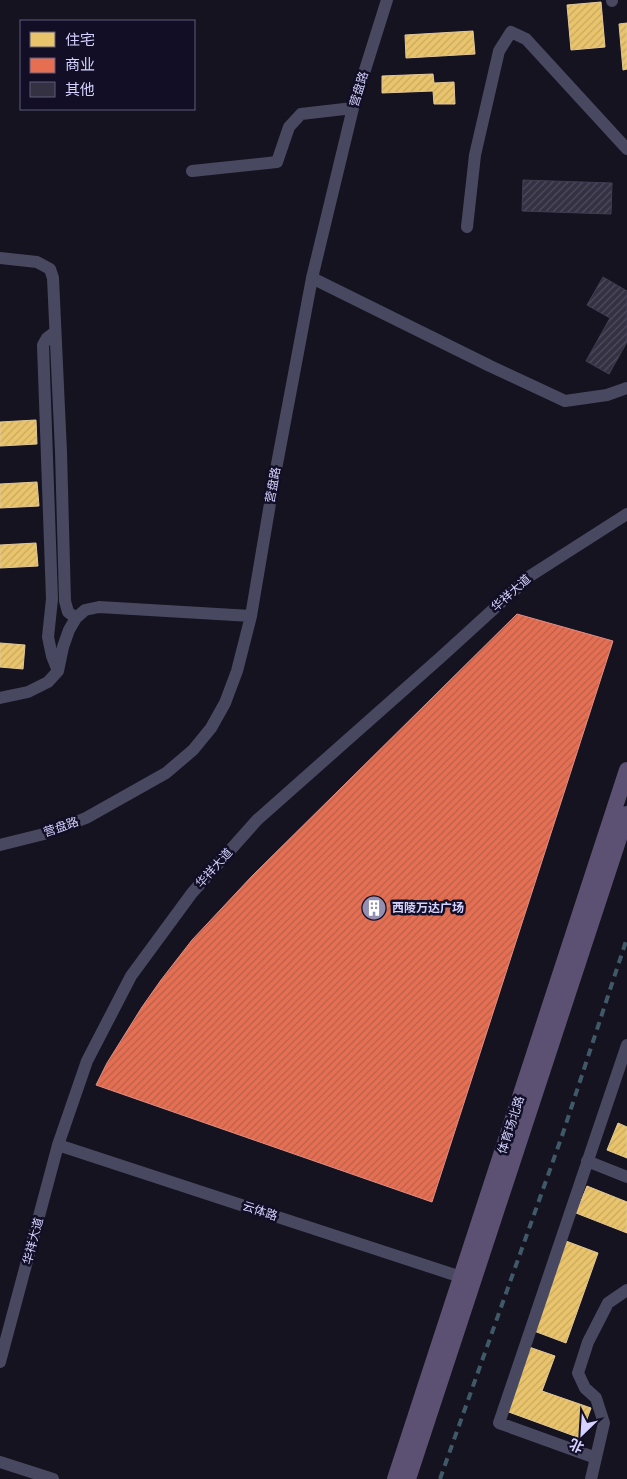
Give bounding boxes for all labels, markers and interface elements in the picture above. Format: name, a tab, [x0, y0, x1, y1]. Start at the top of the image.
legend	[20, 20, 195, 110]
text: 住宅	[65, 31, 95, 48]
text: 商业	[65, 56, 95, 73]
street label: 营盘路	[347, 70, 371, 108]
text: 其他	[65, 81, 95, 98]
street label: 营盘路	[263, 466, 283, 504]
street label: 华祥大道	[488, 572, 534, 614]
street label: 营盘路	[42, 815, 80, 839]
street label: 华祥大道	[193, 845, 235, 891]
building icon: 西陵万达广场	[361, 895, 387, 921]
place label: 西陵万达广场	[392, 901, 464, 915]
street label: 体育场北路	[495, 1094, 527, 1156]
street label: 云体路	[241, 1199, 279, 1223]
street label: 华祥大道	[20, 1216, 46, 1266]
north arrow	[557, 1409, 607, 1459]
text: 北	[567, 1436, 586, 1456]

